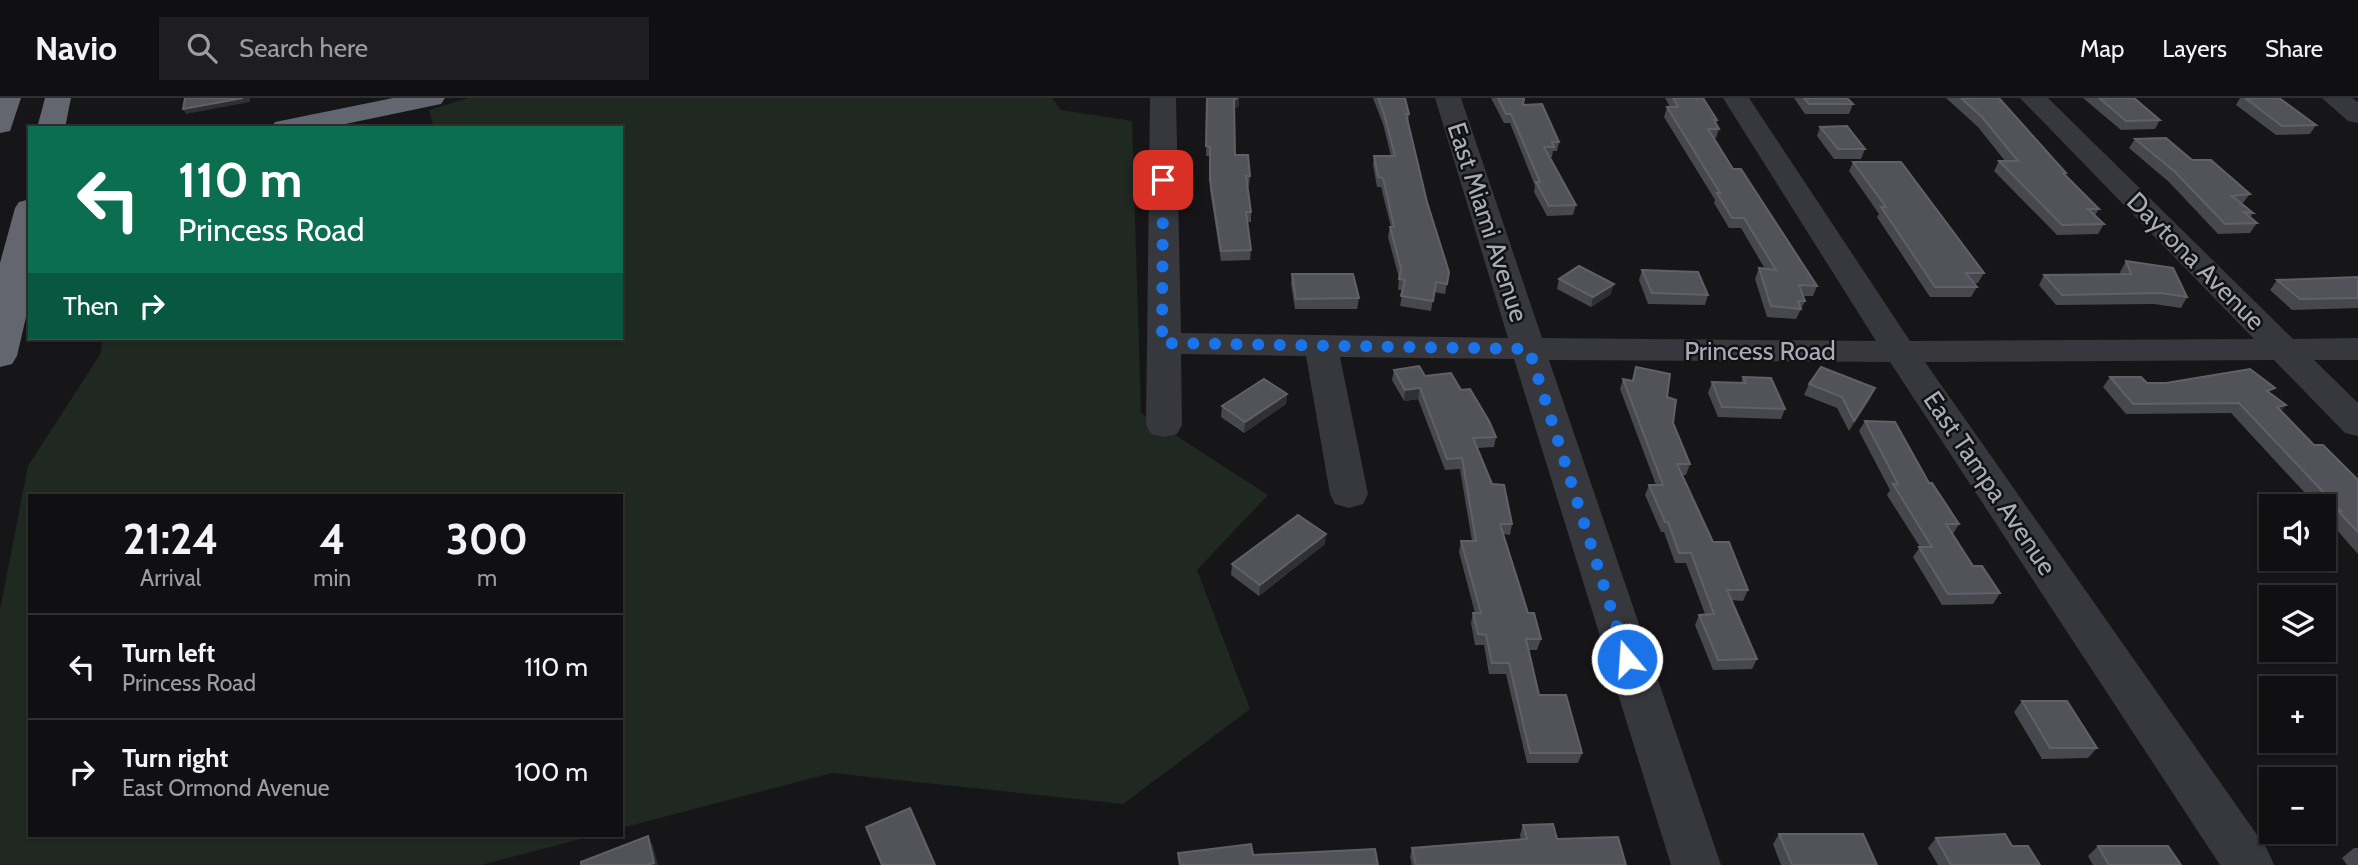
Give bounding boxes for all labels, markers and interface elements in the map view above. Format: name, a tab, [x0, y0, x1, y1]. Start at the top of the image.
search box	[159, 17, 649, 80]
text: Navio	[35, 28, 117, 68]
icon: search	[183, 29, 221, 67]
text: Search here	[239, 32, 368, 64]
text: Map	[2080, 34, 2124, 63]
text: Layers	[2162, 34, 2227, 63]
text: Share	[2265, 34, 2323, 63]
street label: East Miami Avenue	[1441, 118, 1535, 326]
text: 110 m	[178, 150, 302, 209]
pin	[1133, 150, 1193, 210]
icon: left	[63, 154, 154, 245]
icon: arrive	[1144, 161, 1182, 199]
street label: Daytona Avenue	[2120, 185, 2272, 337]
text: Princess Road	[178, 210, 365, 249]
icon: right	[133, 287, 171, 325]
text: Then	[63, 290, 119, 322]
street label: Princess Road	[1684, 335, 1836, 367]
street label: East Tampa Avenue	[1917, 385, 2063, 581]
map controls	[2259, 494, 2336, 844]
button: sound	[2259, 494, 2336, 571]
text: 21:24	[123, 513, 218, 565]
text: 4	[319, 513, 345, 565]
text: 300	[446, 513, 528, 565]
text: Arrival	[140, 564, 201, 592]
text: min	[313, 564, 351, 592]
text: m	[477, 564, 497, 592]
button: layers	[2259, 585, 2336, 662]
position arrow	[1590, 622, 1664, 696]
text: Turn left	[122, 637, 215, 669]
icon: left	[63, 648, 101, 686]
text: 110 m	[524, 651, 588, 683]
text: Princess Road	[122, 669, 256, 697]
button: +	[2259, 676, 2336, 753]
text: Turn right	[122, 742, 228, 774]
icon: right	[63, 753, 101, 791]
text: 100 m	[515, 756, 588, 788]
button: −	[2259, 767, 2336, 844]
text: East Ormond Avenue	[122, 774, 330, 802]

